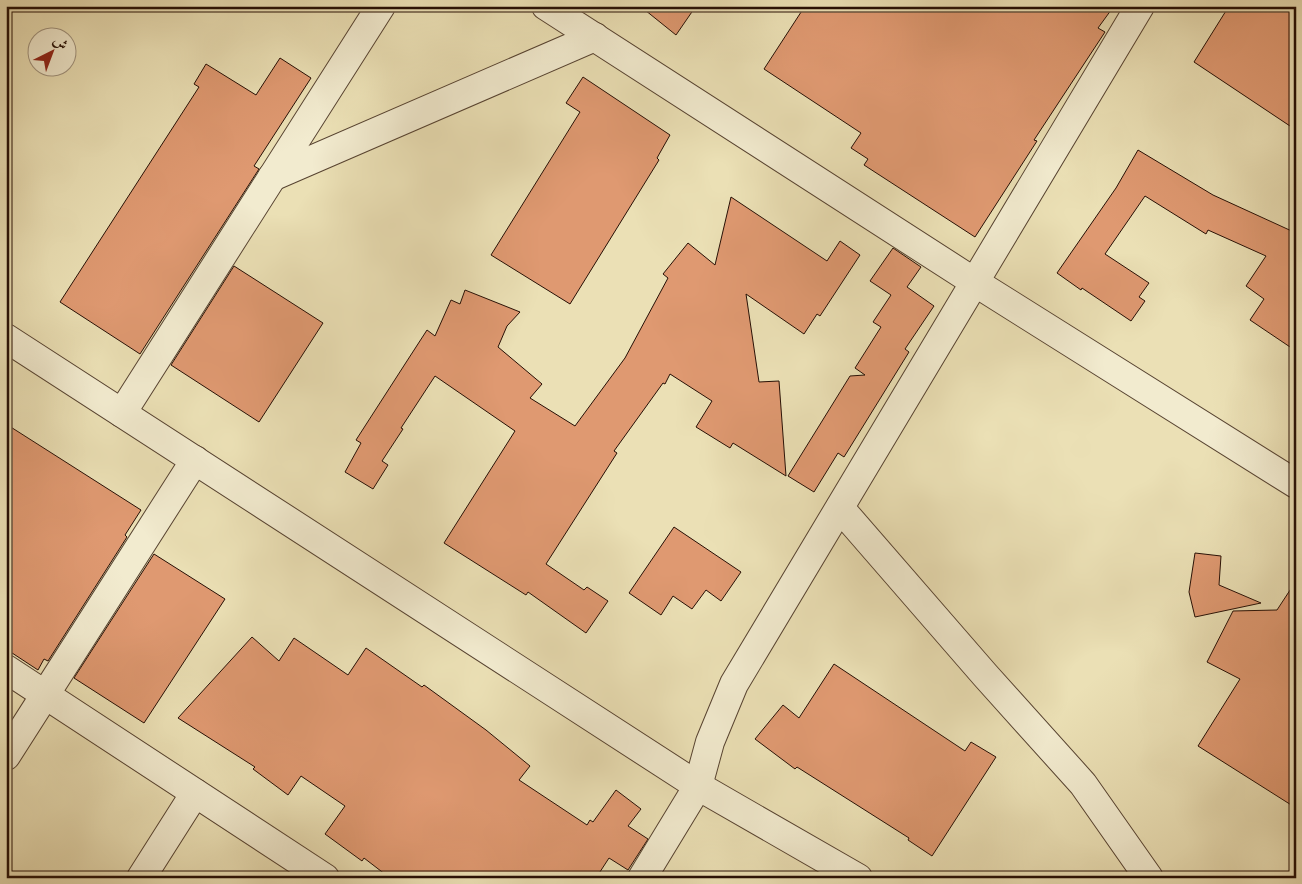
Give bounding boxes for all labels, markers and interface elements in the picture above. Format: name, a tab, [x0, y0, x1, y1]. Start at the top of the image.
north arrow	[28, 28, 78, 78]
text: ش	[50, 31, 72, 54]

